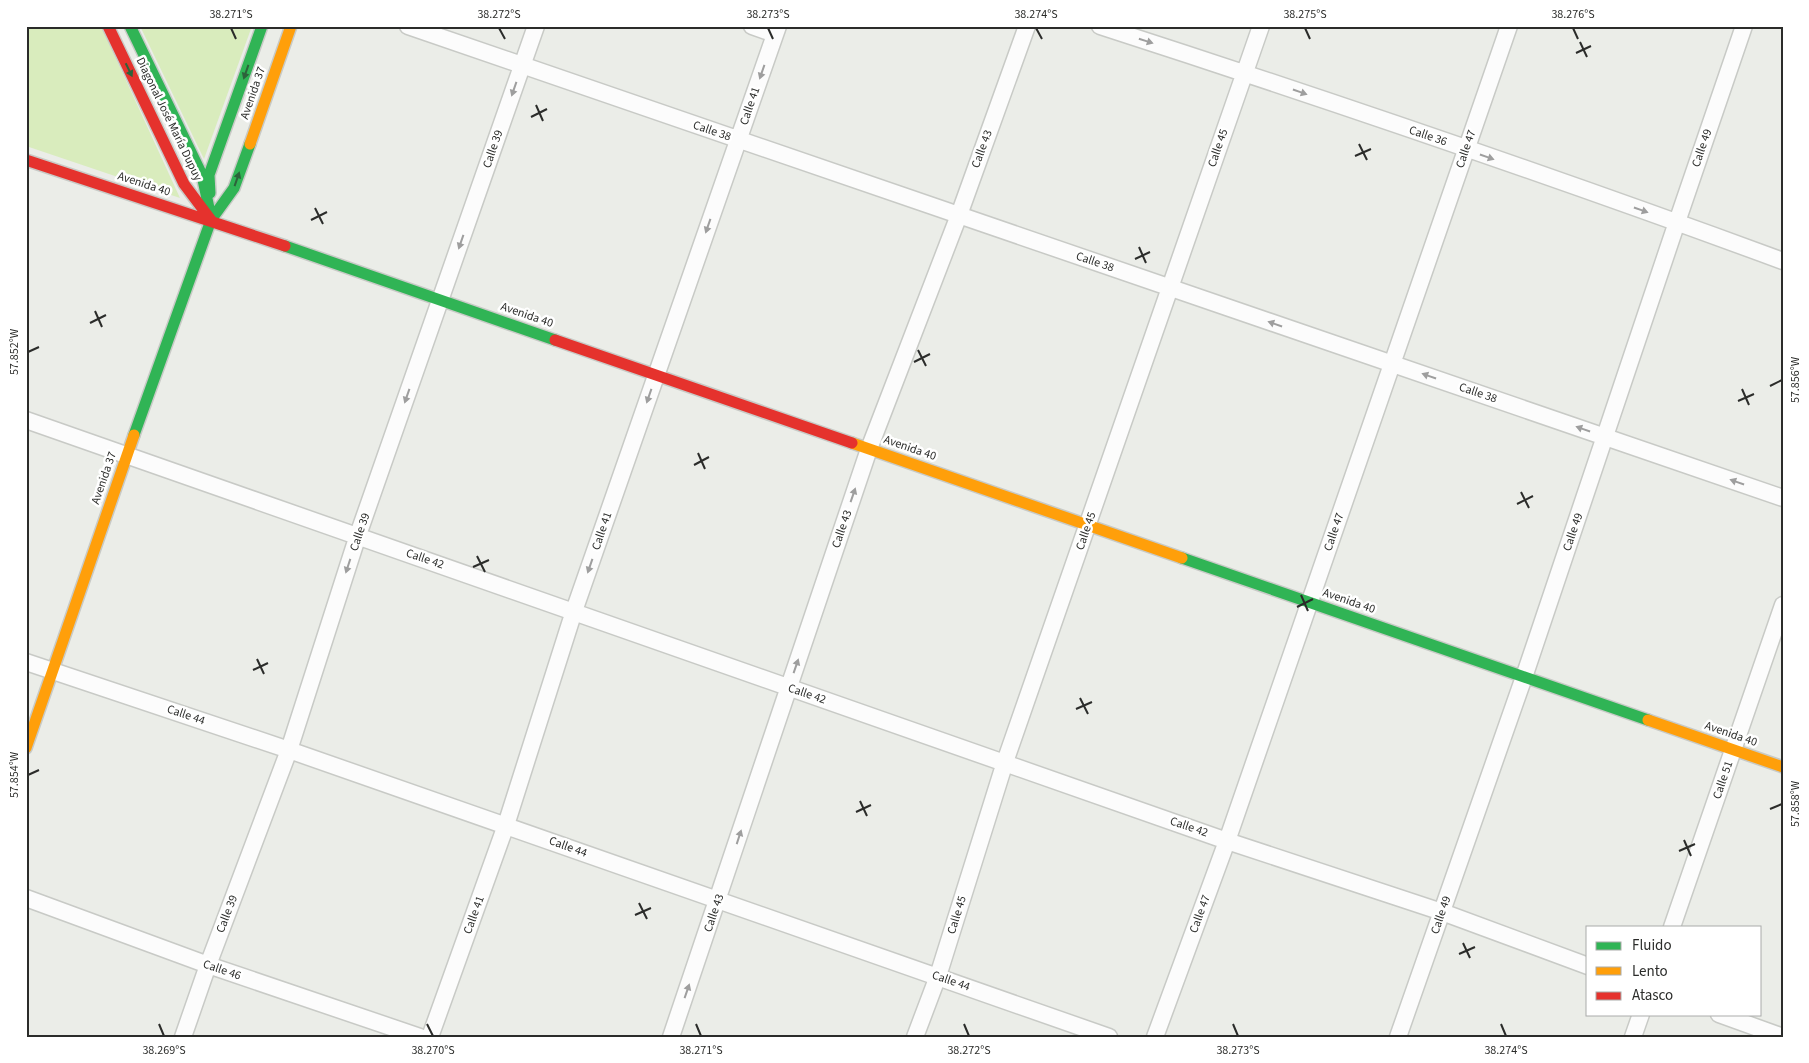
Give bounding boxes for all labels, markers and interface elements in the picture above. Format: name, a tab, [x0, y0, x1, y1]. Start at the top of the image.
text: 38.271°S	[209, 6, 253, 23]
text: 38.272°S	[477, 6, 521, 23]
text: 38.273°S	[746, 6, 790, 23]
text: 38.274°S	[1014, 6, 1058, 23]
text: 38.275°S	[1283, 6, 1327, 23]
text: 38.276°S	[1551, 6, 1595, 23]
one-way arrow	[1139, 38, 1154, 46]
street label: Diagonal José María Dupuy	[132, 54, 207, 184]
one-way arrow	[126, 63, 134, 77]
street label: Avenida 37	[236, 64, 270, 122]
one-way arrow	[241, 65, 249, 80]
one-way arrow	[758, 65, 765, 80]
one-way arrow	[510, 82, 518, 97]
street label: Calle 41	[736, 85, 764, 127]
one-way arrow	[1293, 89, 1308, 96]
street label: Calle 38	[691, 117, 733, 145]
street label: Calle 36	[1407, 122, 1449, 150]
street label: Calle 45	[1204, 127, 1232, 169]
street label: Calle 49	[1688, 127, 1716, 169]
street label: Calle 39	[479, 128, 507, 170]
street label: Calle 43	[967, 128, 997, 170]
street label: Calle 47	[1452, 128, 1480, 170]
one-way arrow	[1480, 153, 1495, 161]
street label: Avenida 40	[115, 167, 173, 201]
one-way arrow	[234, 171, 241, 186]
one-way arrow	[1633, 207, 1648, 214]
one-way arrow	[704, 218, 711, 233]
one-way arrow	[457, 235, 465, 250]
street label: Calle 38	[1074, 248, 1116, 276]
street label: Avenida 40	[498, 298, 556, 332]
one-way arrow	[1268, 320, 1283, 327]
text: 57.852°W	[6, 328, 23, 375]
text: 57.856°W	[1787, 356, 1804, 403]
one-way arrow	[1421, 372, 1436, 380]
street label: Calle 38	[1457, 379, 1499, 407]
one-way arrow	[403, 388, 410, 403]
one-way arrow	[645, 389, 653, 404]
one-way arrow	[1575, 425, 1590, 433]
street label: Avenida 40	[881, 431, 939, 465]
street label: Avenida 37	[87, 449, 121, 507]
one-way arrow	[1729, 478, 1744, 485]
one-way arrow	[850, 488, 857, 503]
street label: Calle 43	[828, 508, 856, 550]
street label: Calle 41	[588, 510, 616, 552]
street label: Calle 45	[1072, 510, 1100, 552]
street label: Calle 39	[346, 511, 374, 553]
street label: Calle 47	[1320, 511, 1348, 553]
street label: Calle 49	[1559, 511, 1587, 553]
street label: Calle 42	[404, 545, 446, 573]
one-way arrow	[344, 558, 352, 573]
one-way arrow	[586, 559, 594, 574]
street label: Avenida 40	[1320, 584, 1378, 618]
one-way arrow	[792, 658, 800, 673]
street label: Calle 42	[786, 680, 828, 708]
street label: Calle 44	[165, 701, 207, 729]
street label: Avenida 40	[1702, 717, 1760, 751]
text: 57.854°W	[6, 751, 23, 798]
street label: Calle 51	[1709, 759, 1737, 801]
text: 57.858°W	[1787, 780, 1804, 827]
street label: Calle 42	[1168, 813, 1210, 841]
one-way arrow	[736, 829, 743, 844]
street label: Calle 44	[547, 832, 589, 862]
street label: Calle 43	[700, 892, 728, 934]
street label: Calle 39	[212, 893, 242, 935]
street label: Calle 47	[1185, 893, 1215, 935]
street label: Calle 41	[459, 894, 489, 936]
street label: Calle 45	[943, 894, 971, 936]
street label: Calle 49	[1427, 894, 1455, 936]
legend	[1586, 926, 1762, 1016]
text: Fluido	[1632, 935, 1672, 956]
street label: Calle 46	[201, 956, 243, 984]
text: Lento	[1632, 961, 1668, 982]
street label: Calle 44	[930, 967, 972, 995]
one-way arrow	[684, 983, 691, 998]
text: Atasco	[1632, 985, 1673, 1006]
text: 38.269°S	[142, 1042, 186, 1059]
text: 38.270°S	[411, 1042, 455, 1059]
text: 38.271°S	[679, 1042, 723, 1059]
text: 38.272°S	[947, 1042, 991, 1059]
text: 38.273°S	[1216, 1042, 1260, 1059]
text: 38.274°S	[1484, 1042, 1528, 1059]

